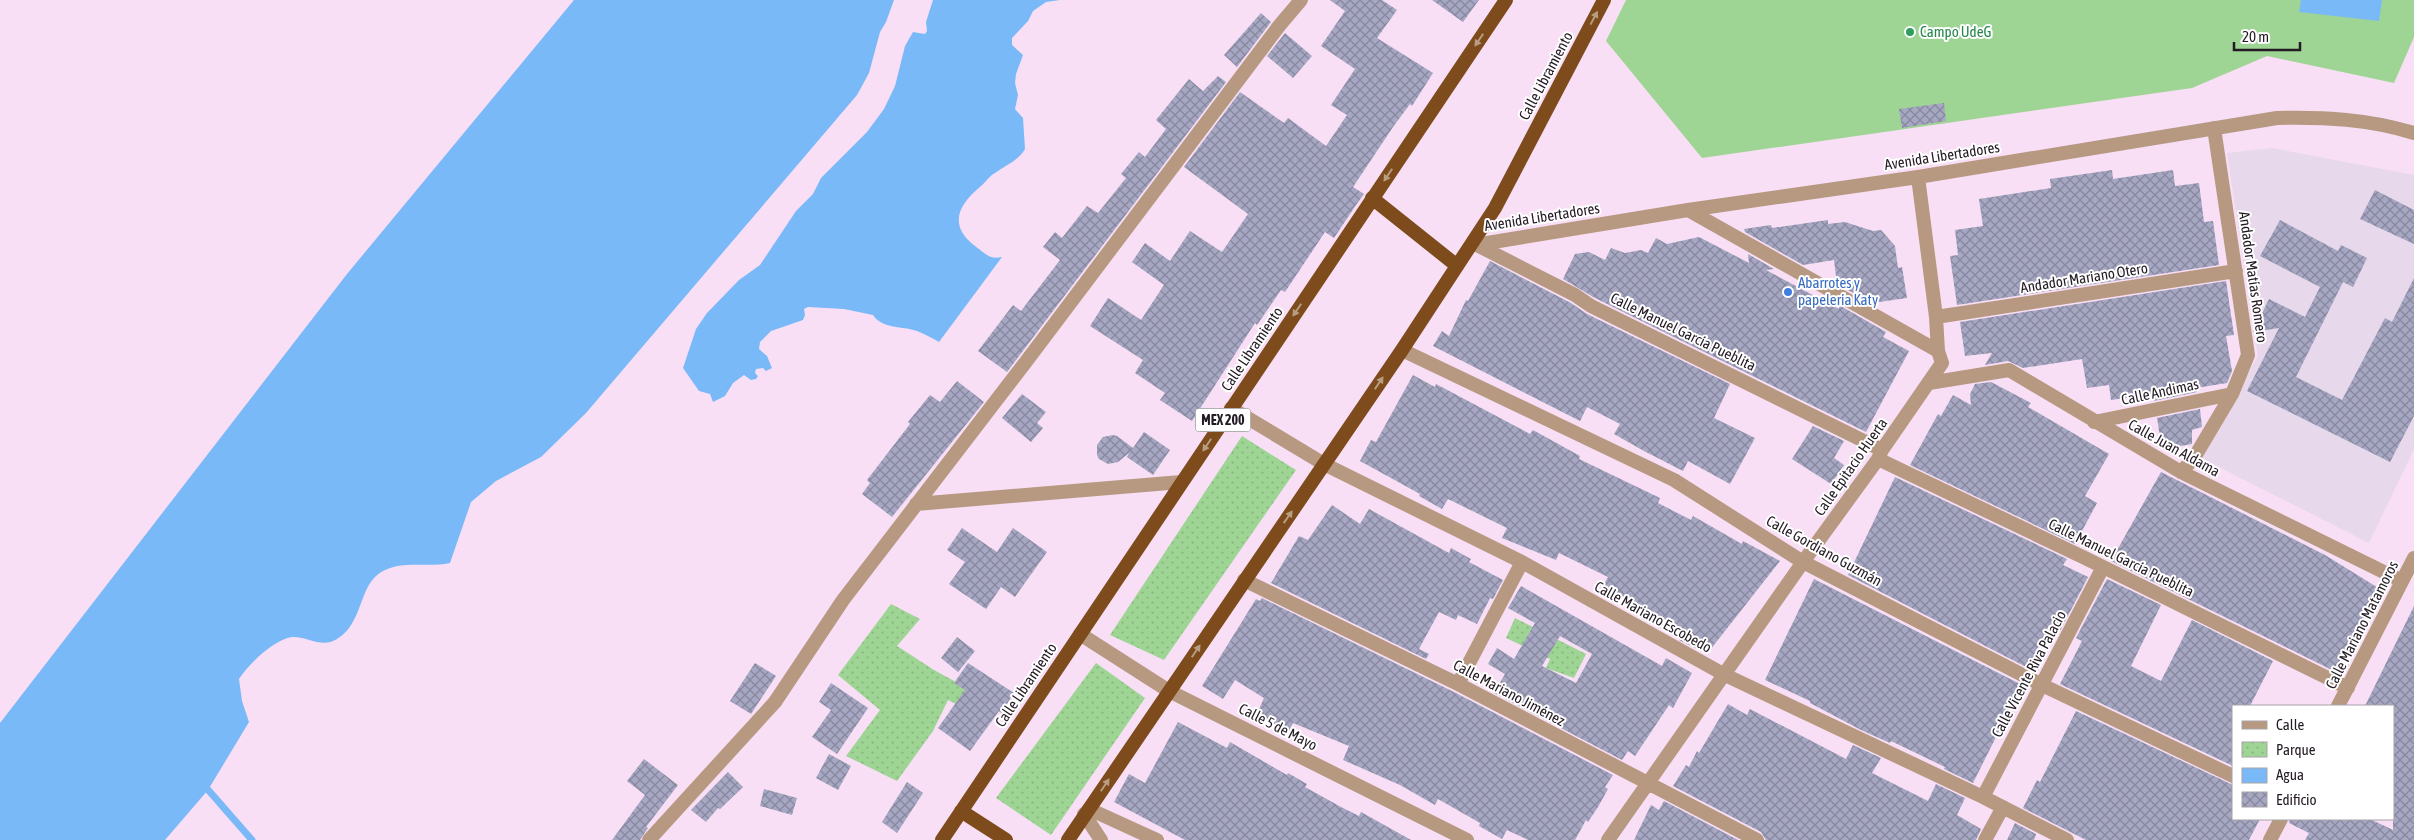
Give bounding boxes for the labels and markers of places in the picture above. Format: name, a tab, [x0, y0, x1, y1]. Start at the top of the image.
place label: Campo UdeG	[1920, 23, 1992, 40]
marker: Campo UdeG	[1904, 26, 1916, 38]
place label: Abarrotes y papelería Katy	[1798, 274, 1878, 308]
marker: Abarrotes y papelería Katy	[1782, 286, 1794, 298]

